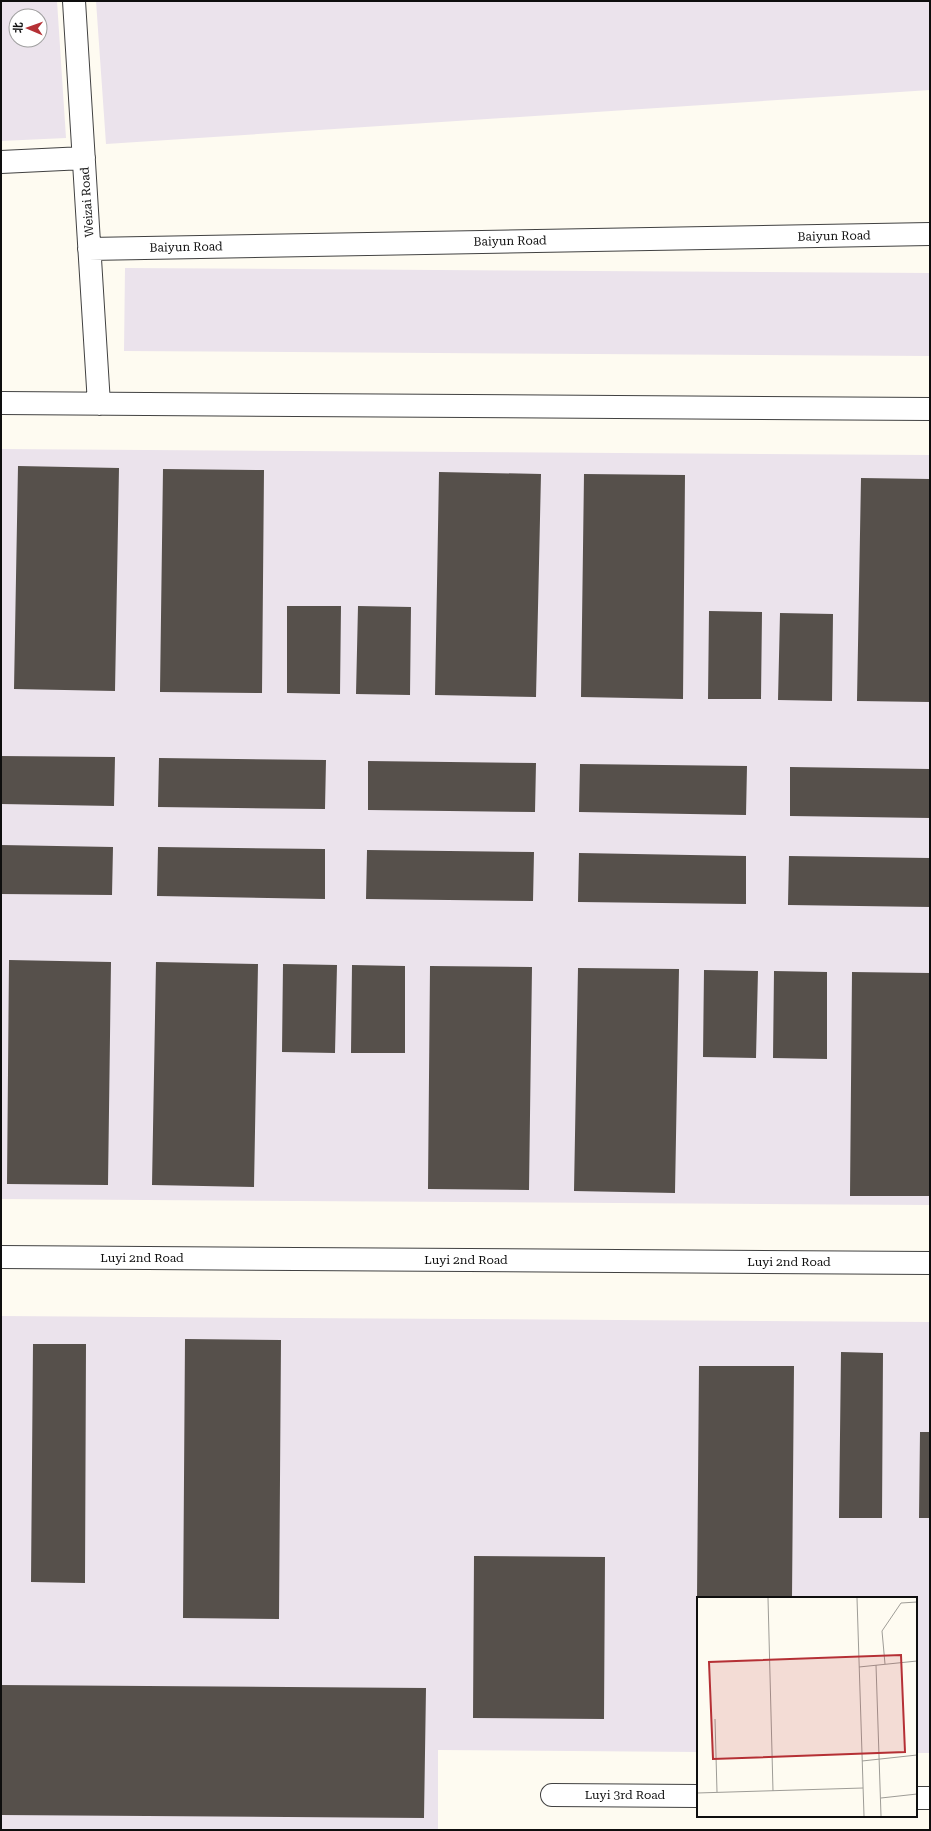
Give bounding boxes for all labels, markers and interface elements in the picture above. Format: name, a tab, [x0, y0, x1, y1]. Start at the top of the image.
north arrow	[8, 8, 48, 48]
text: 北	[12, 22, 25, 33]
street label: Weizai Road	[78, 166, 96, 238]
street label: Baiyun Road	[797, 228, 871, 244]
street label: Baiyun Road	[473, 233, 547, 249]
street label: Baiyun Road	[149, 239, 223, 255]
street label: Luyi 2nd Road	[100, 1251, 184, 1265]
street label: Luyi 2nd Road	[424, 1253, 508, 1267]
street label: Luyi 2nd Road	[747, 1255, 831, 1269]
inset map	[697, 1597, 917, 1817]
street label: Luyi 3rd Road	[585, 1788, 666, 1802]

